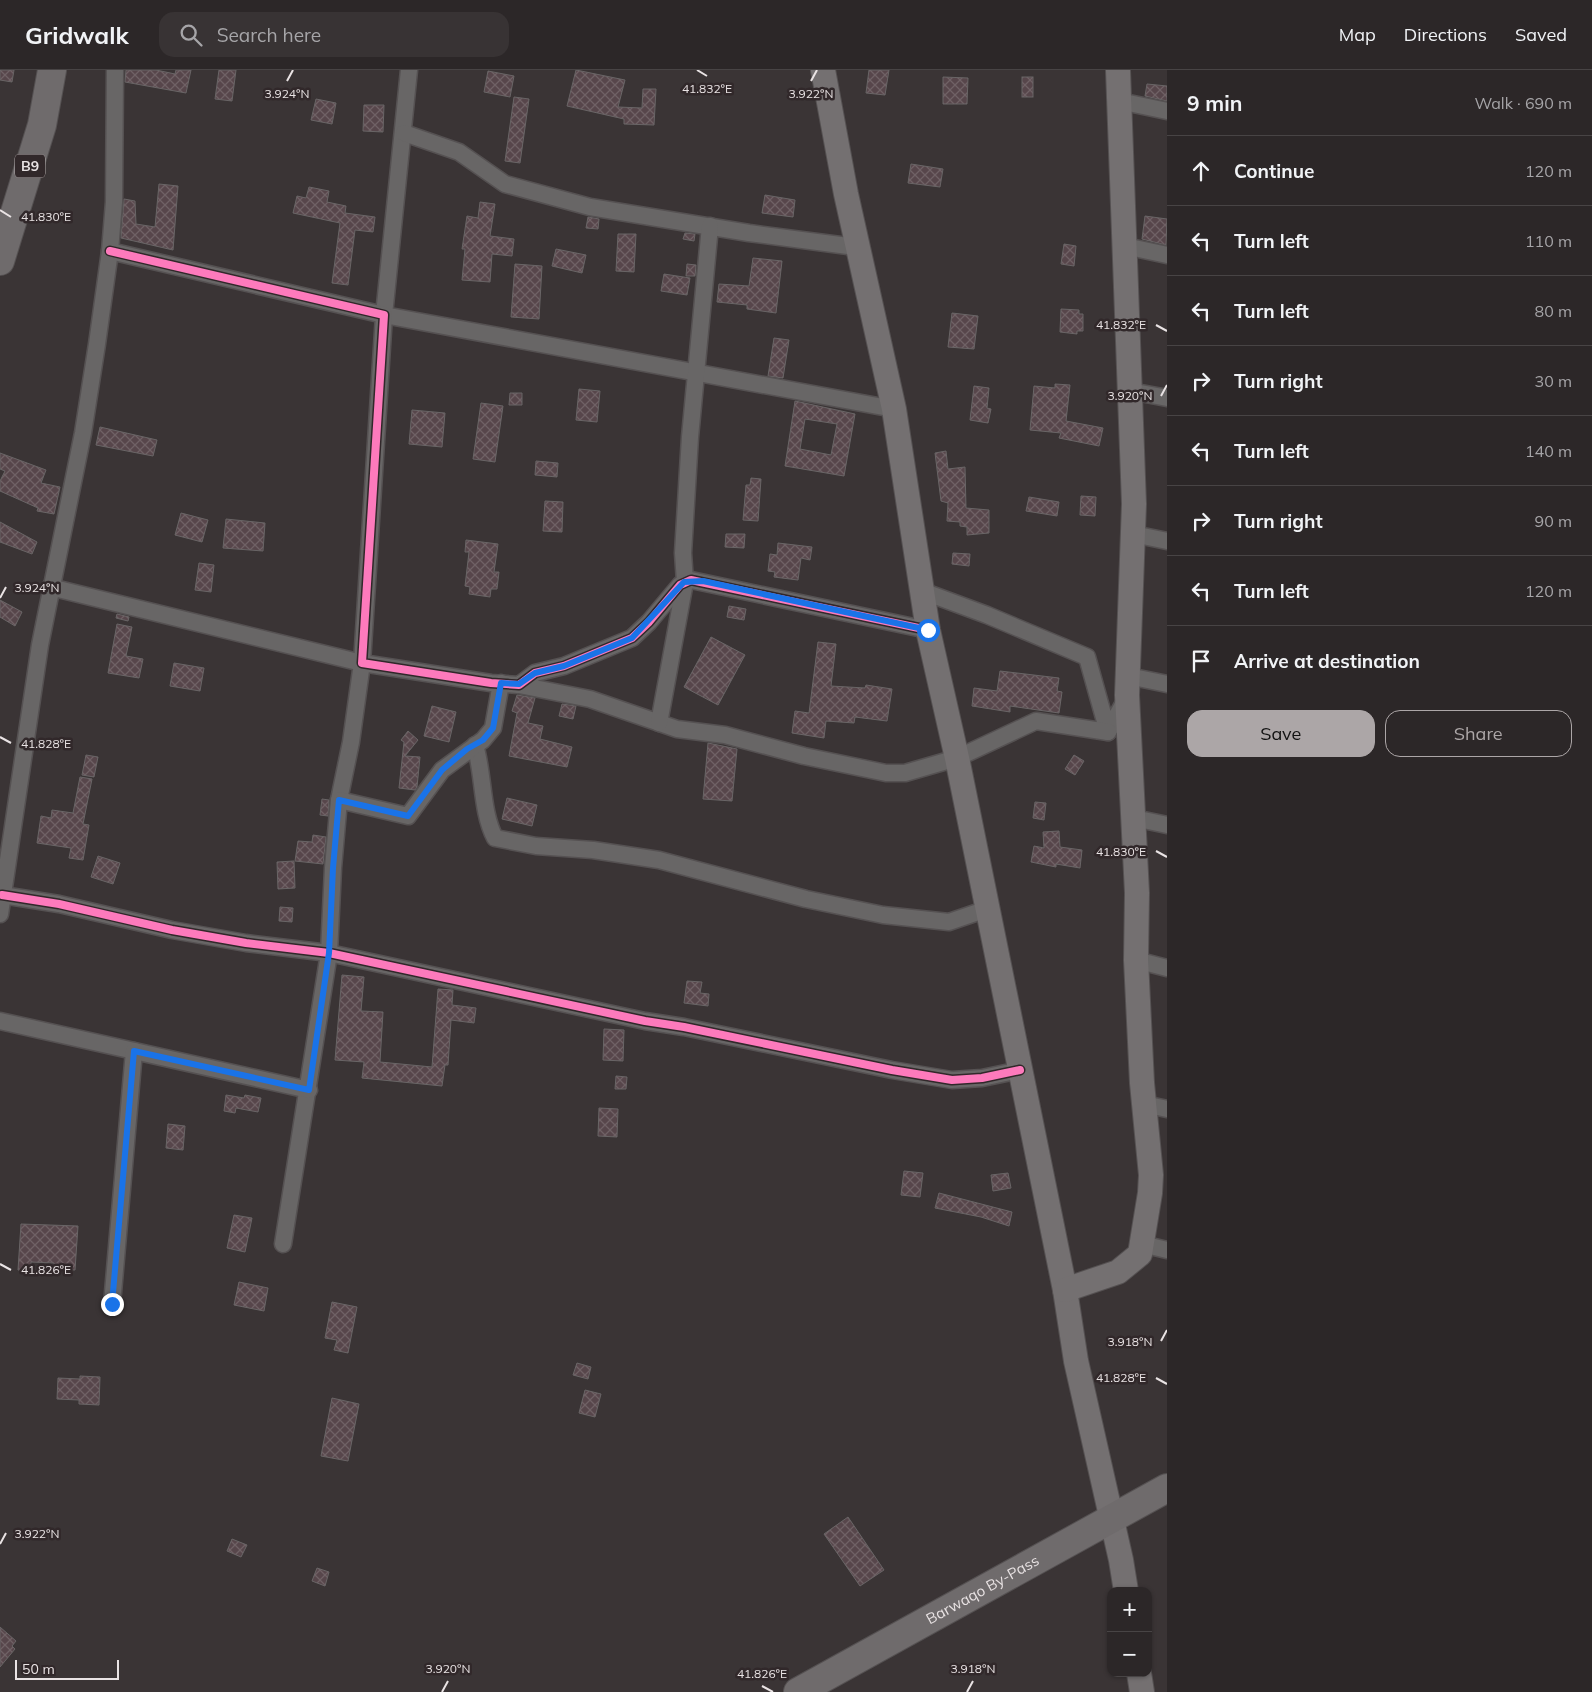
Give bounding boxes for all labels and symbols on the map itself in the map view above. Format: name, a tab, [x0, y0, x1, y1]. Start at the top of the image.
text: 41.832°E	[682, 81, 732, 96]
text: 3.924°N	[265, 86, 309, 101]
text: 3.922°N	[789, 86, 833, 101]
road number: B9	[15, 154, 45, 178]
text: 41.830°E	[21, 209, 71, 224]
text: 41.832°E	[1096, 317, 1146, 332]
text: 3.920°N	[1108, 388, 1152, 403]
text: 3.924°N	[15, 580, 59, 595]
route start	[917, 619, 940, 642]
text: 41.828°E	[21, 736, 71, 751]
text: 41.830°E	[1096, 844, 1146, 859]
text: 41.826°E	[21, 1262, 71, 1277]
route end	[101, 1293, 124, 1316]
text: 3.918°N	[1108, 1334, 1152, 1349]
text: 41.828°E	[1096, 1370, 1146, 1385]
text: 3.922°N	[15, 1526, 59, 1541]
street label: Barwaqo By-Pass	[923, 1551, 1042, 1628]
scale bar	[15, 1657, 119, 1680]
text: 3.920°N	[426, 1661, 470, 1676]
text: 3.918°N	[951, 1661, 995, 1676]
text: 41.826°E	[737, 1666, 787, 1681]

